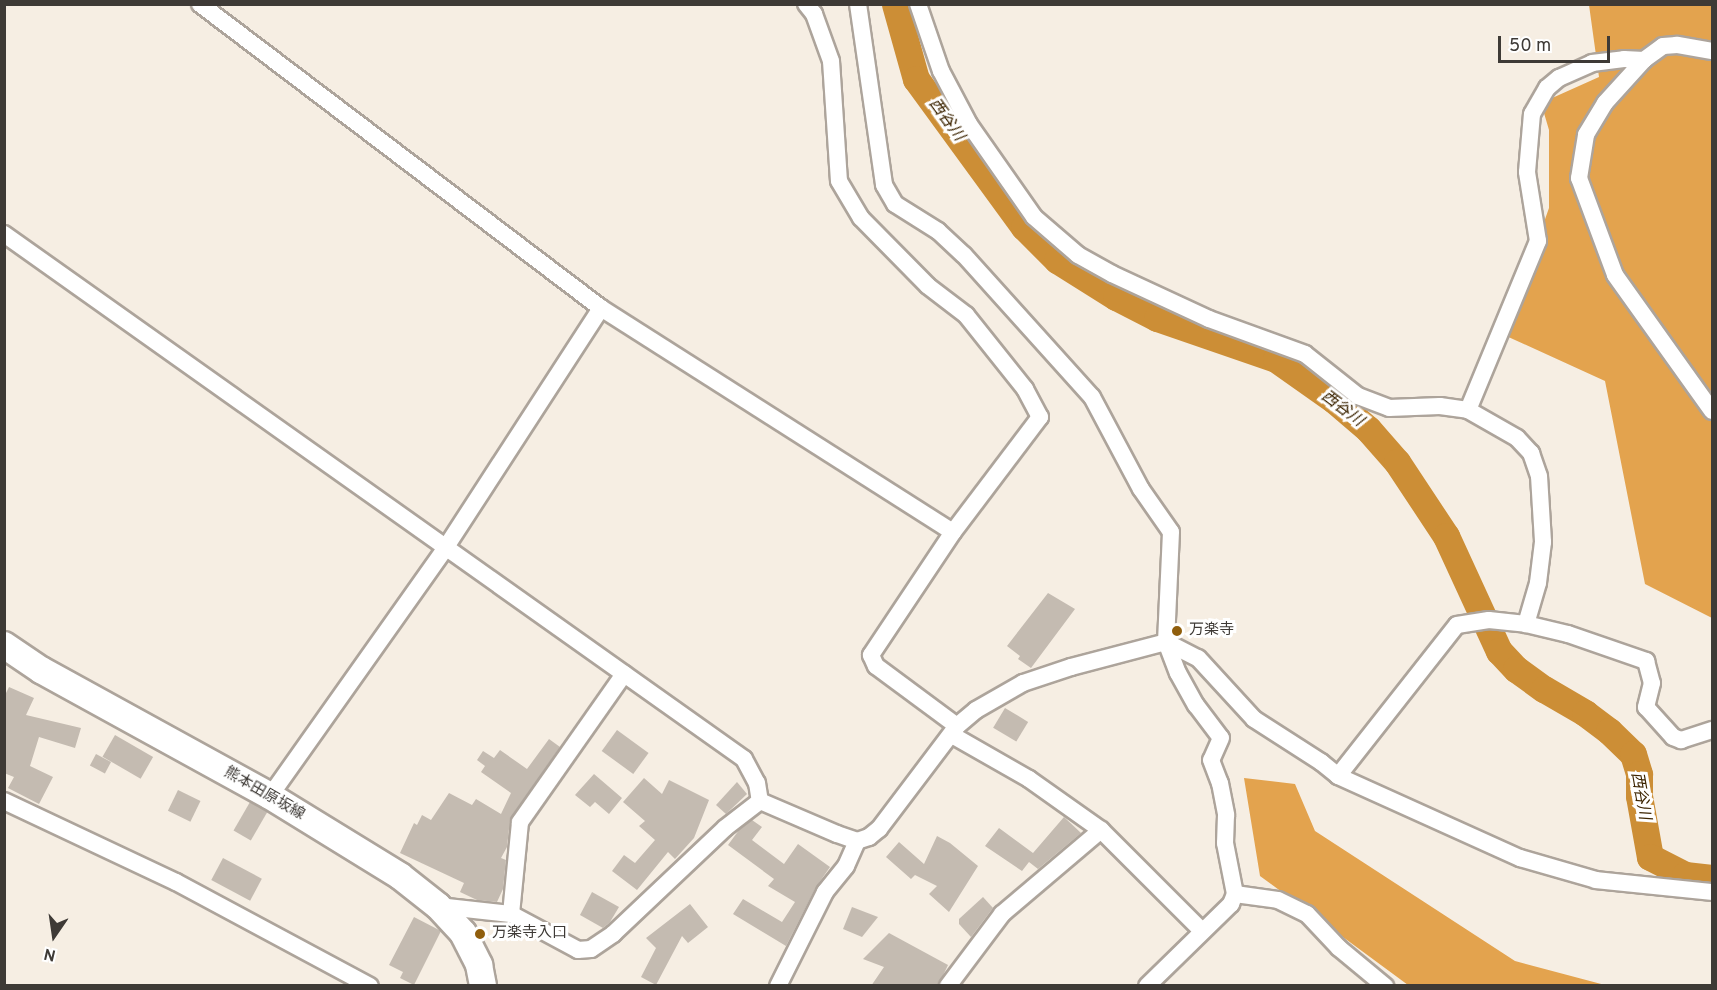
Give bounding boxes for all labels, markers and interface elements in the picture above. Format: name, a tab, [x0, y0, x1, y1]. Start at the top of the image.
scale bar	[1501, 24, 1614, 62]
text: 50 m	[1509, 35, 1551, 58]
water label: 西谷川	[924, 95, 968, 145]
water label: 西谷川	[1317, 387, 1367, 431]
place label: 万楽寺	[1189, 622, 1234, 640]
marker: 万楽寺	[1170, 624, 1184, 638]
street label: 熊本田原坂線	[221, 764, 307, 824]
water label: 西谷川	[1626, 771, 1654, 821]
north arrow	[24, 906, 84, 966]
place label: 万楽寺入口	[492, 925, 567, 943]
marker: 万楽寺入口	[473, 927, 487, 941]
text: N	[42, 943, 58, 965]

